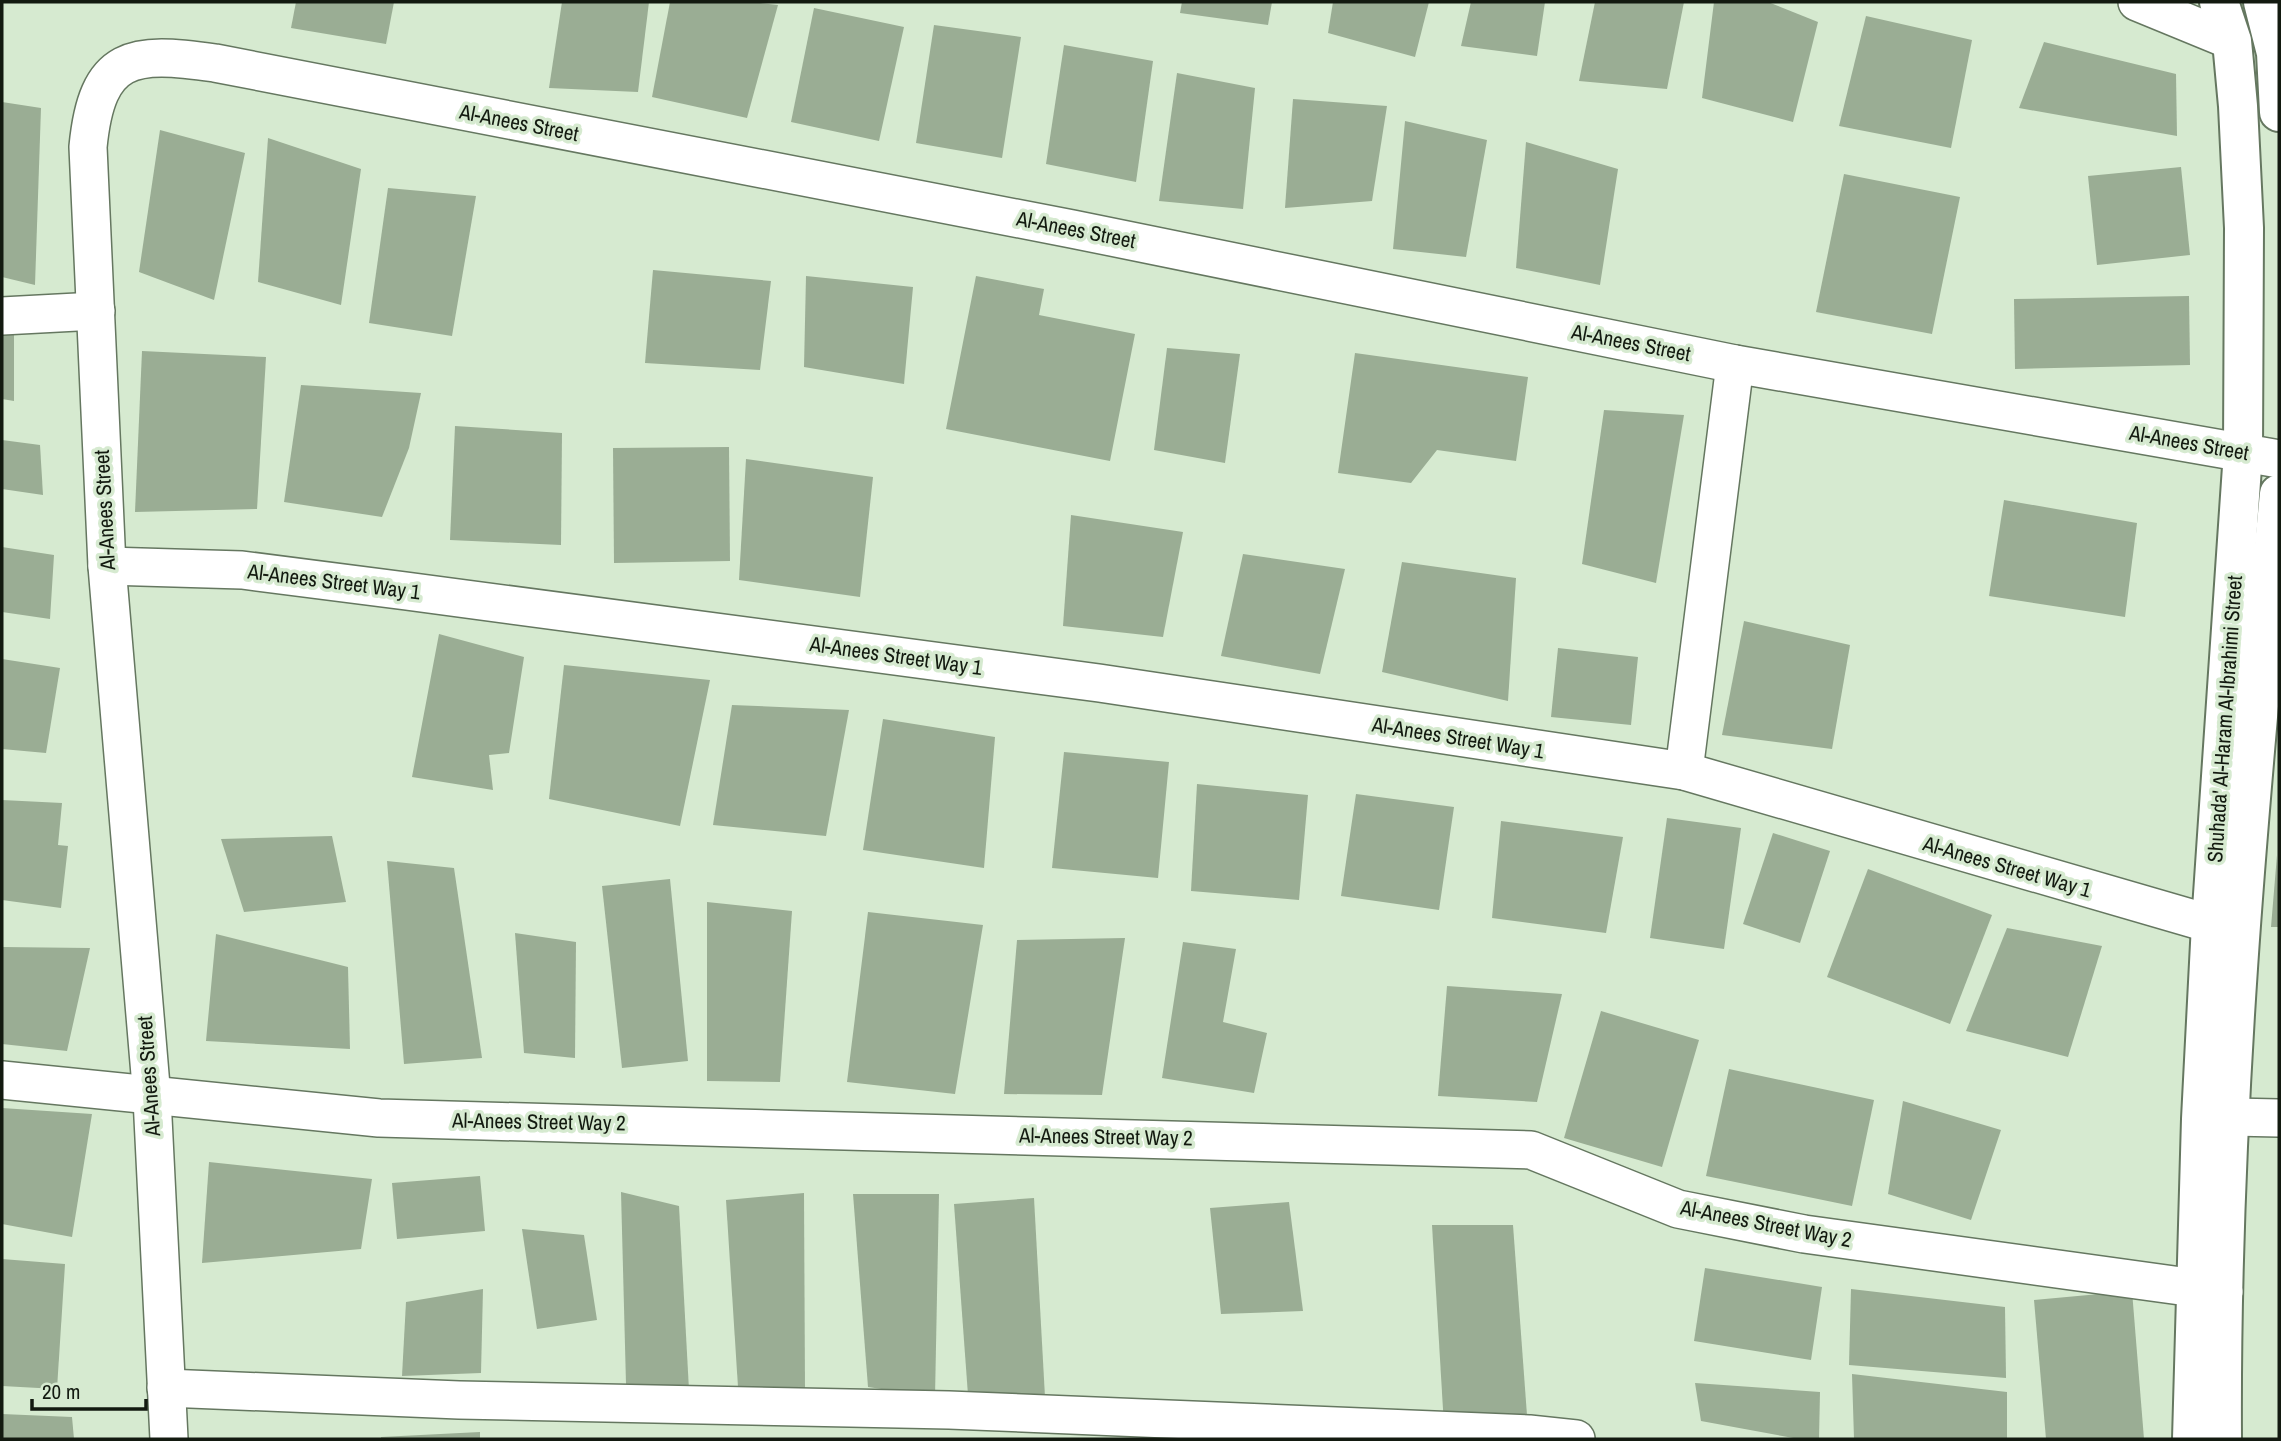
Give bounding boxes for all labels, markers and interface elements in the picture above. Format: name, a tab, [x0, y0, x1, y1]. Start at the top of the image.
street label: Al-Anees Street	[456, 97, 581, 148]
street label: Al-Anees Street	[1013, 204, 1138, 255]
street label: Al-Anees Street	[1568, 317, 1693, 368]
street label: Al-Anees Street	[2126, 418, 2251, 467]
street label: Al-Anees Street	[87, 449, 122, 572]
street label: Al-Anees Street Way 1	[245, 556, 422, 607]
street label: Shuhada' Al-Haram Al-Ibrahimi Street	[2200, 574, 2249, 863]
street label: Al-Anees Street Way 1	[807, 629, 984, 682]
street label: Al-Anees Street Way 1	[1369, 709, 1546, 765]
street label: Al-Anees Street Way 1	[1919, 828, 2095, 904]
street label: Al-Anees Street	[130, 1015, 167, 1138]
street label: Al-Anees Street Way 2	[451, 1105, 626, 1138]
street label: Al-Anees Street Way 2	[1018, 1120, 1193, 1153]
street label: Al-Anees Street Way 2	[1677, 1193, 1854, 1254]
scale bar	[32, 1368, 145, 1412]
text: 20 m	[42, 1377, 80, 1406]

